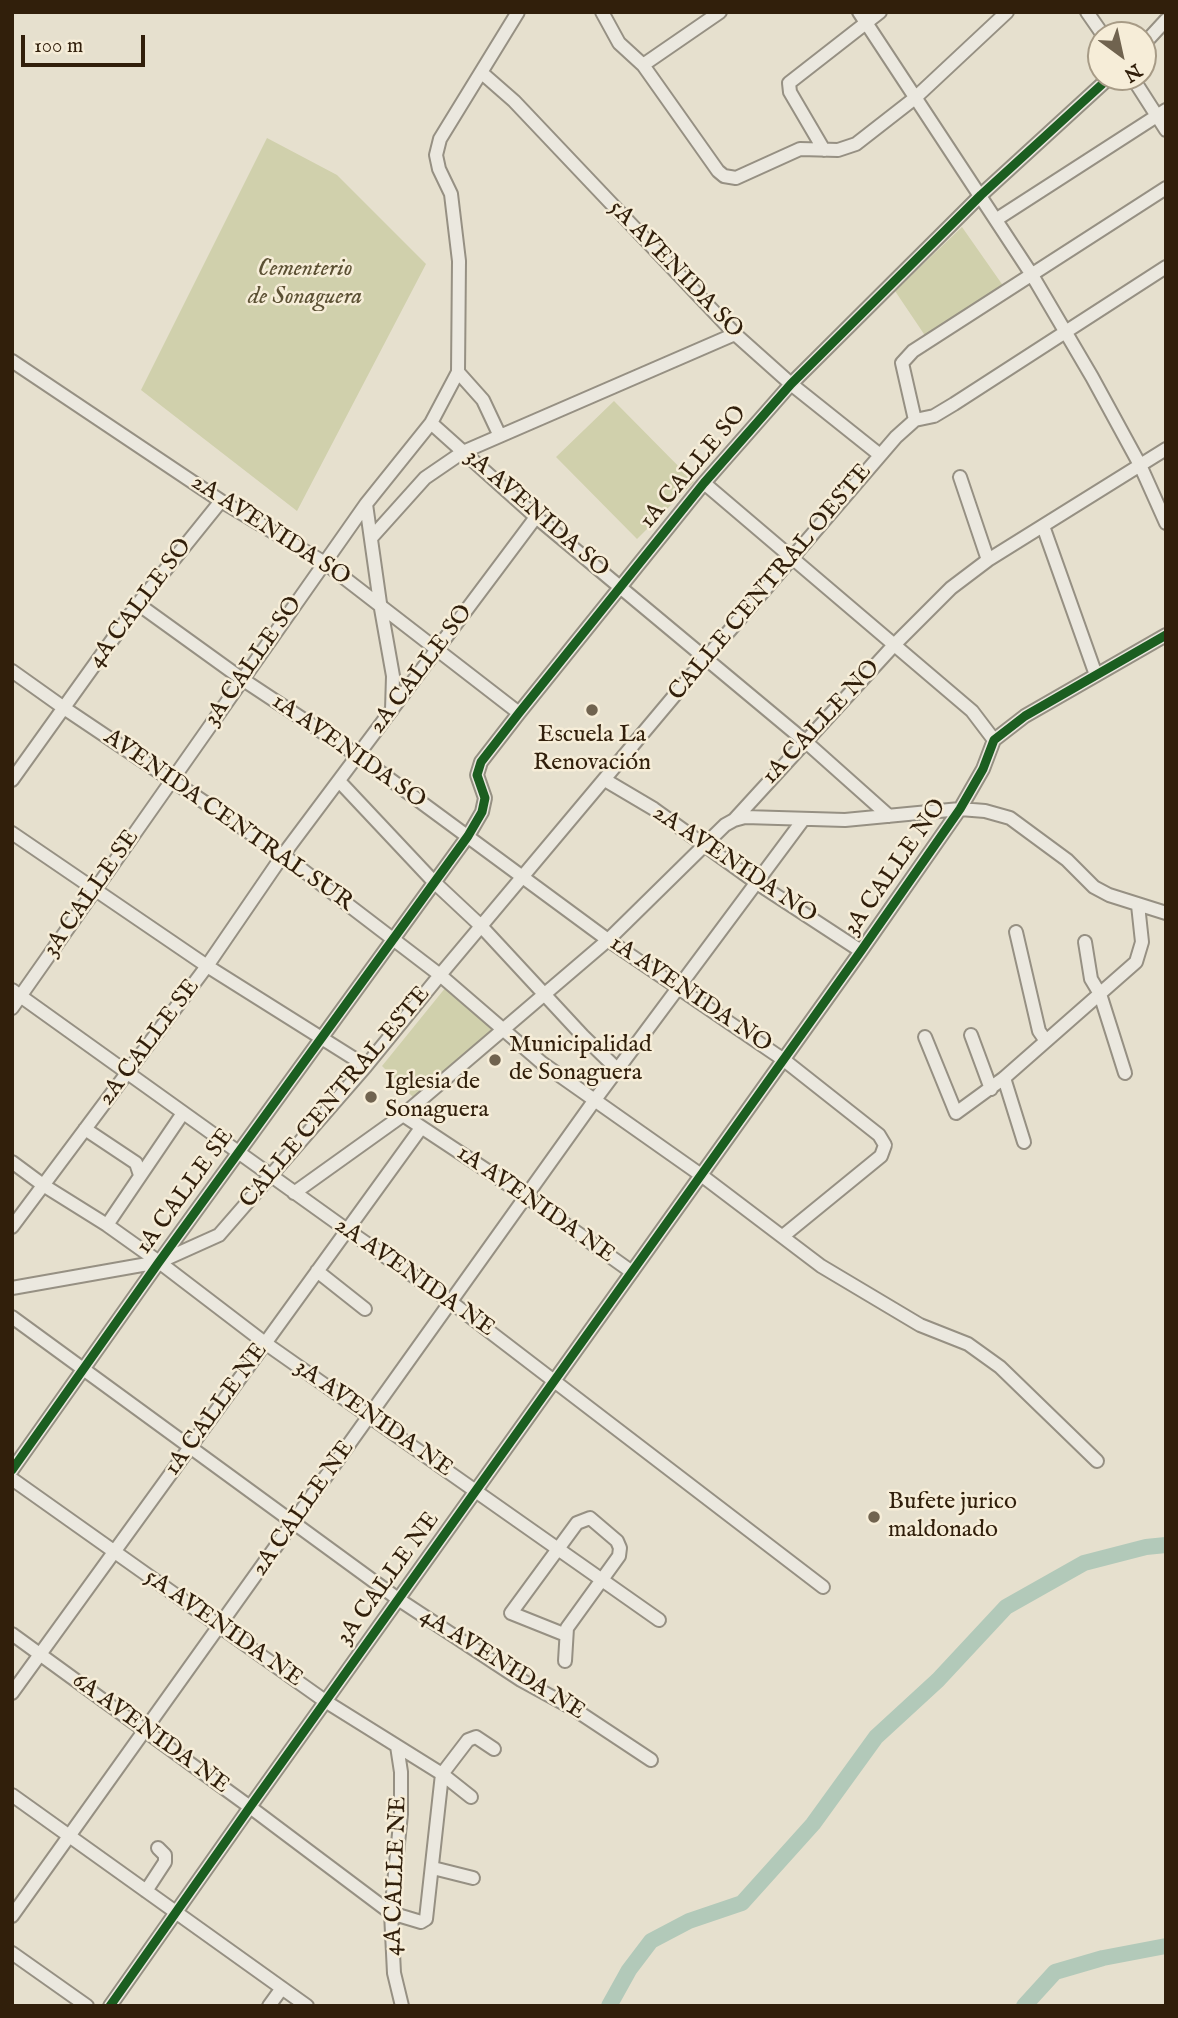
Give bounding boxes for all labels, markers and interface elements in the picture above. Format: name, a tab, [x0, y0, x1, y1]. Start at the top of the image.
scale bar	[24, 21, 149, 65]
north arrow	[1087, 21, 1157, 91]
text: 100 m	[34, 33, 83, 60]
text: N	[1119, 57, 1146, 86]
street label: 5A AVENIDA SO	[602, 195, 748, 345]
park label: Cementerio de Sonaguera	[248, 256, 362, 312]
street label: 1A CALLE SO	[634, 401, 754, 535]
street label: 3A AVENIDA SO	[458, 444, 614, 584]
street label: CALLE CENTRAL OESTE	[663, 459, 879, 707]
street label: 2A AVENIDA SO	[185, 469, 355, 593]
street label: 4A CALLE SO	[83, 534, 199, 674]
street label: 3A CALLE SO	[199, 592, 309, 732]
street label: 2A CALLE SO	[364, 600, 480, 740]
street label: 1A CALLE NO	[757, 655, 887, 791]
street label: 1A AVENIDA SO	[265, 688, 431, 816]
marker: Escuela La Renovación	[584, 702, 600, 718]
place label: Escuela La Renovación	[533, 722, 651, 778]
street label: AVENIDA CENTRAL SUR	[98, 724, 358, 918]
street label: 3A CALLE NO	[838, 794, 954, 942]
street label: 2A AVENIDA NO	[646, 799, 822, 931]
street label: 3A CALLE SE	[38, 825, 146, 963]
street label: 1A AVENIDA NO	[603, 930, 777, 1060]
street label: 2A CALLE SE	[93, 974, 207, 1112]
street label: CALLE CENTRAL ESTE	[235, 981, 437, 1215]
place label: Municipalidad de Sonaguera	[509, 1032, 652, 1088]
marker: Municipalidad de Sonaguera	[487, 1052, 503, 1068]
place label: Iglesia de Sonaguera	[385, 1069, 489, 1125]
marker: Iglesia de Sonaguera	[363, 1089, 379, 1105]
street label: 1A CALLE SE	[131, 1123, 241, 1261]
street label: 1A AVENIDA NE	[450, 1140, 620, 1270]
street label: 2A AVENIDA NE	[328, 1212, 500, 1344]
street label: 1A CALLE NE	[159, 1338, 275, 1482]
street label: 3A AVENIDA NE	[288, 1354, 458, 1484]
street label: 2A CALLE NE	[247, 1435, 361, 1583]
place label: Bufete jurico maldonado	[888, 1489, 1017, 1545]
street label: 3A CALLE NE	[331, 1507, 447, 1651]
marker: Bufete jurico maldonado	[866, 1509, 882, 1525]
street label: 5A AVENIDA NE	[138, 1564, 308, 1694]
street label: 4A AVENIDA NE	[414, 1603, 590, 1727]
street label: 6A AVENIDA NE	[66, 1667, 234, 1801]
street label: 4A CALLE NE	[380, 1796, 414, 1956]

